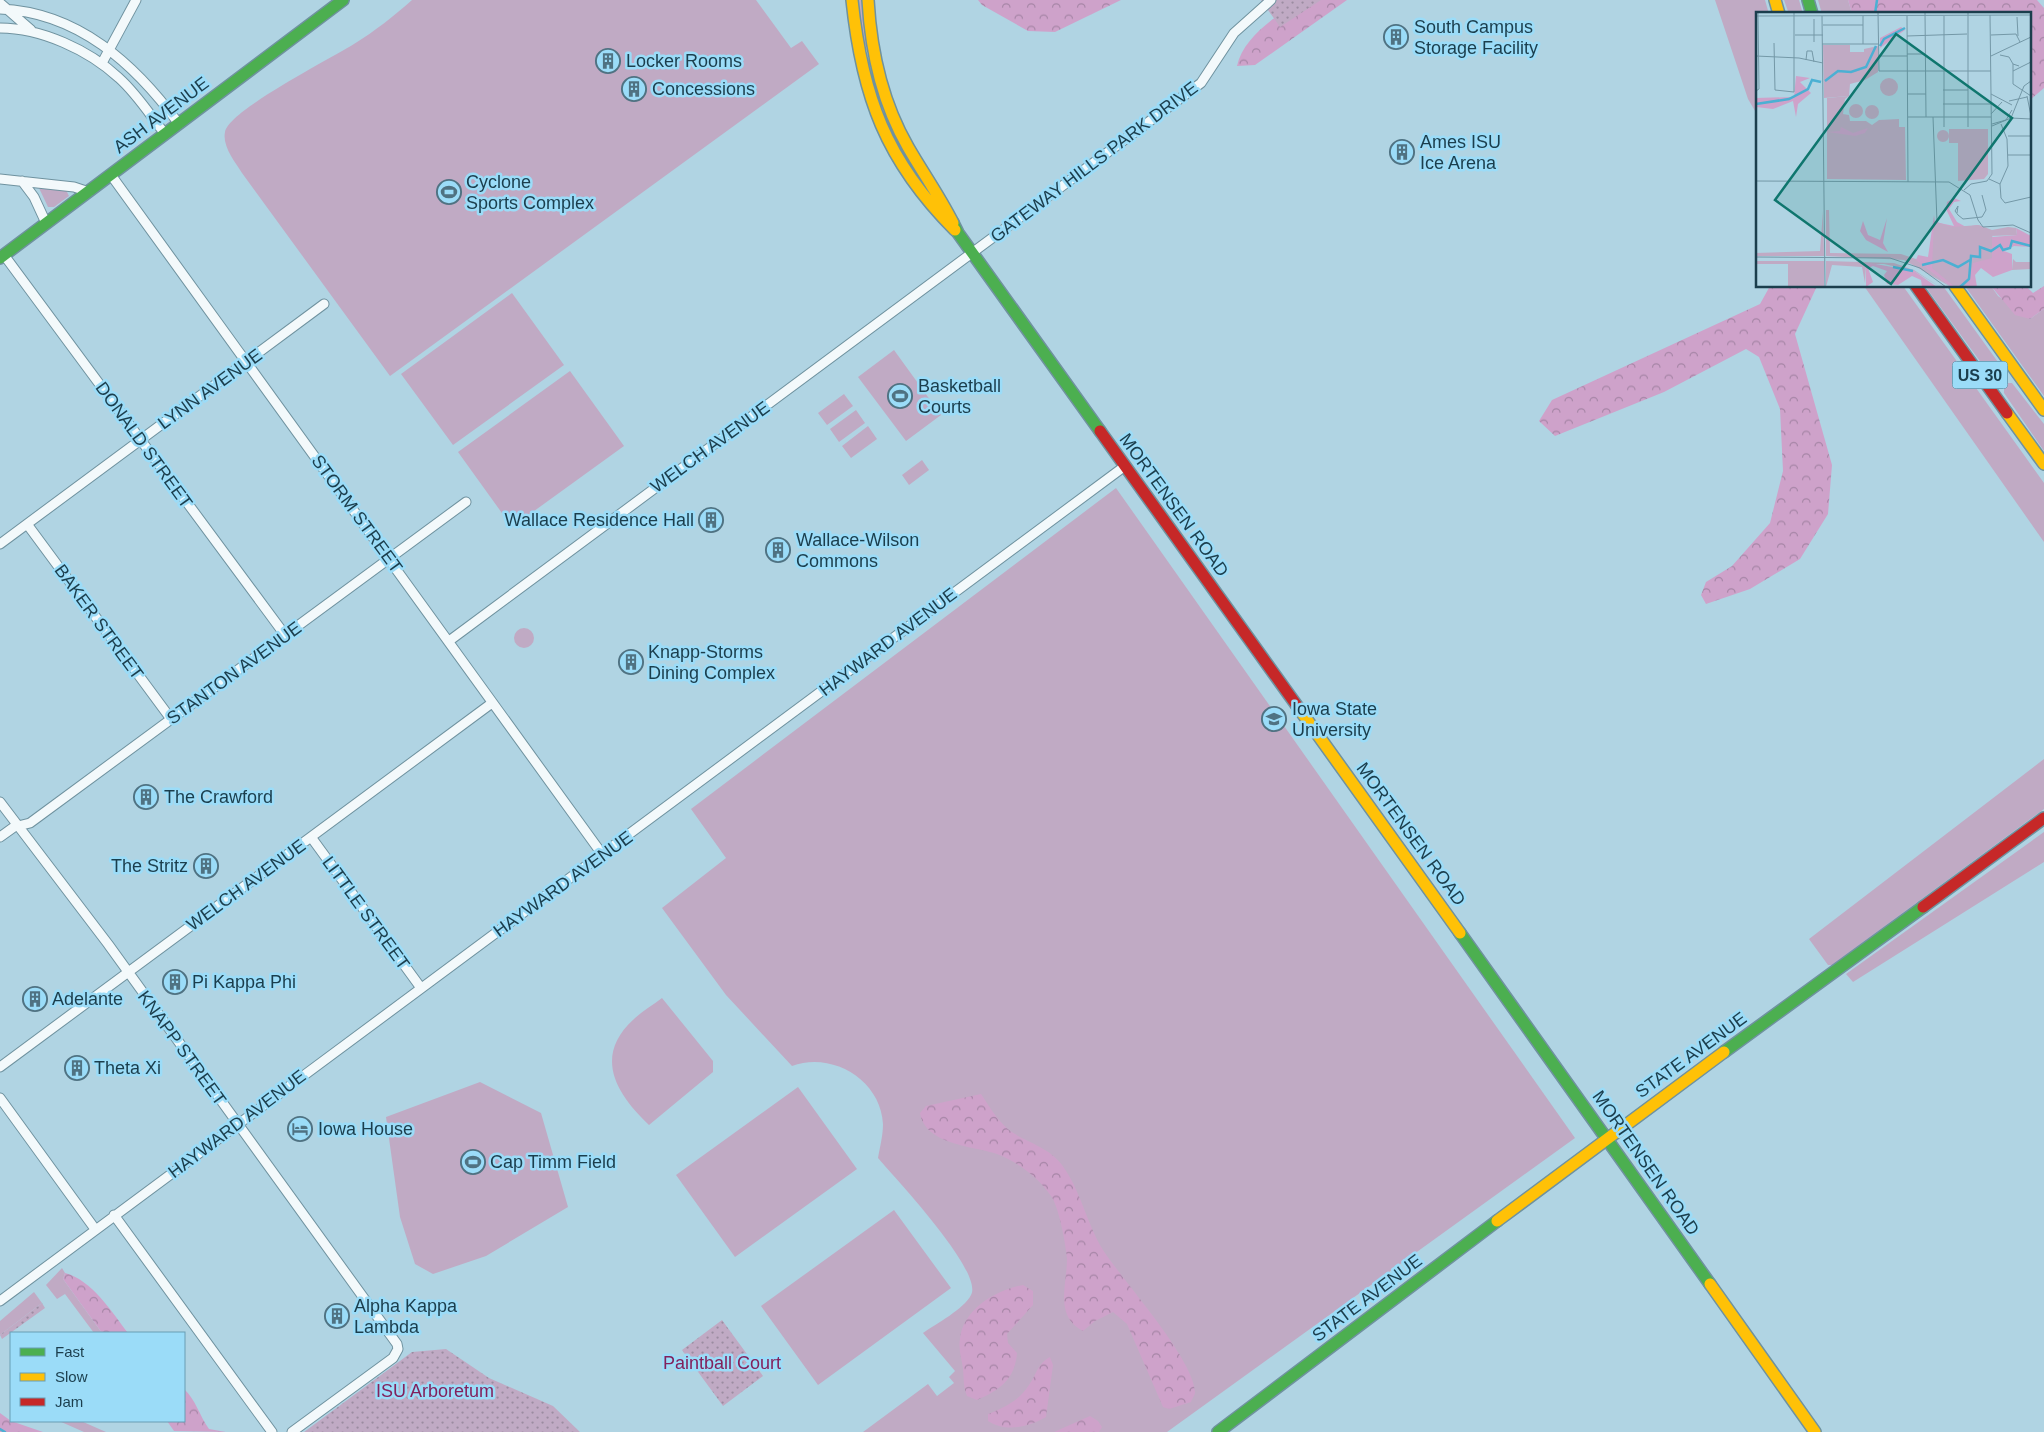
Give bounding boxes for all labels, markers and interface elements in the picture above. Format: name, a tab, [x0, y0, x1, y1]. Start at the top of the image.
inset map	[1756, 12, 2032, 288]
place label: South Campus Storage Facility	[1414, 17, 1538, 58]
building icon: South Campus Storage Facility	[1383, 24, 1409, 50]
building icon: Locker Rooms	[595, 48, 621, 74]
place label: Locker Rooms	[626, 51, 742, 71]
street label: ASH AVENUE	[110, 73, 212, 157]
building icon: Concessions	[621, 76, 647, 102]
street label: GATEWAY HILLS PARK DRIVE	[987, 78, 1201, 246]
place label: Concessions	[652, 79, 755, 99]
place label: Ames ISU Ice Arena	[1420, 132, 1501, 173]
building icon: Ames ISU Ice Arena	[1389, 139, 1415, 165]
place label: Cyclone Sports Complex	[466, 172, 594, 213]
sports icon: Cyclone Sports Complex	[436, 179, 462, 205]
street label: LYNN AVENUE	[154, 345, 266, 433]
road number: US 30	[1952, 362, 2008, 388]
place label: Basketball Courts	[918, 376, 1001, 417]
street label: DONALD STREET	[92, 378, 196, 512]
sports icon: Basketball Courts	[887, 383, 913, 409]
street label: WELCH AVENUE	[647, 397, 773, 497]
street label: MORTENSEN ROAD	[1115, 430, 1233, 580]
street label: STORM STREET	[308, 451, 406, 577]
building icon: Wallace Residence Hall	[698, 507, 724, 533]
place label: Wallace Residence Hall	[505, 510, 694, 530]
place label: Wallace-Wilson Commons	[796, 530, 919, 571]
building icon: Wallace-Wilson Commons	[765, 537, 791, 563]
street label: BAKER STREET	[51, 561, 147, 683]
street label: HAYWARD AVENUE	[815, 584, 961, 700]
street label: STANTON AVENUE	[163, 618, 305, 728]
place label: Knapp-Storms Dining Complex	[648, 642, 775, 683]
building icon: Knapp-Storms Dining Complex	[618, 649, 644, 675]
place label: Iowa State University	[1292, 699, 1377, 740]
school or university icon: Iowa State University	[1261, 706, 1287, 732]
street label: MORTENSEN ROAD	[1352, 759, 1470, 909]
building icon: The Crawford	[133, 784, 159, 810]
place label: The Crawford	[164, 787, 273, 807]
street label: HAYWARD AVENUE	[490, 827, 636, 941]
street label: WELCH AVENUE	[183, 835, 309, 935]
building icon: The Stritz	[193, 853, 219, 879]
street label: LITTLE STREET	[318, 853, 414, 973]
place label: The Stritz	[111, 856, 188, 876]
building icon: Pi Kappa Phi	[162, 969, 188, 995]
place label: Pi Kappa Phi	[192, 972, 296, 992]
building icon: Adelante	[22, 986, 48, 1012]
street label: KNAPP STREET	[134, 987, 230, 1109]
place label: Adelante	[52, 989, 123, 1009]
street label: STATE AVENUE	[1632, 1008, 1750, 1102]
building icon: Theta Xi	[64, 1055, 90, 1081]
place label: Theta Xi	[94, 1058, 161, 1078]
street label: HAYWARD AVENUE	[164, 1066, 310, 1182]
street label: MORTENSEN ROAD	[1589, 1087, 1703, 1239]
hotel icon: Iowa House	[287, 1116, 313, 1142]
place label: Iowa House	[318, 1119, 413, 1139]
sports icon: Cap Timm Field	[460, 1149, 486, 1175]
place label: Cap Timm Field	[490, 1152, 616, 1172]
street label: STATE AVENUE	[1308, 1250, 1426, 1346]
place label: Alpha Kappa Lambda	[354, 1296, 458, 1337]
building icon: Alpha Kappa Lambda	[324, 1303, 350, 1329]
legend	[10, 1332, 185, 1422]
text: Fast	[55, 1343, 85, 1360]
park label: Paintball Court	[663, 1353, 781, 1373]
text: Slow	[55, 1368, 88, 1385]
park label: ISU Arboretum	[376, 1381, 494, 1401]
text: Jam	[55, 1393, 83, 1410]

